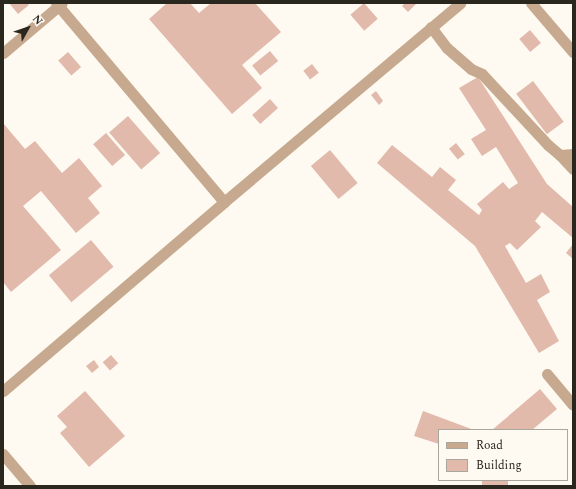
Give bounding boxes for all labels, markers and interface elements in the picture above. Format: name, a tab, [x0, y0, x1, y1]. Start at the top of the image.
north arrow	[8, 8, 48, 48]
text: N	[28, 11, 47, 29]
legend	[438, 429, 568, 481]
text: Road	[476, 436, 503, 455]
text: Building	[476, 456, 522, 475]

